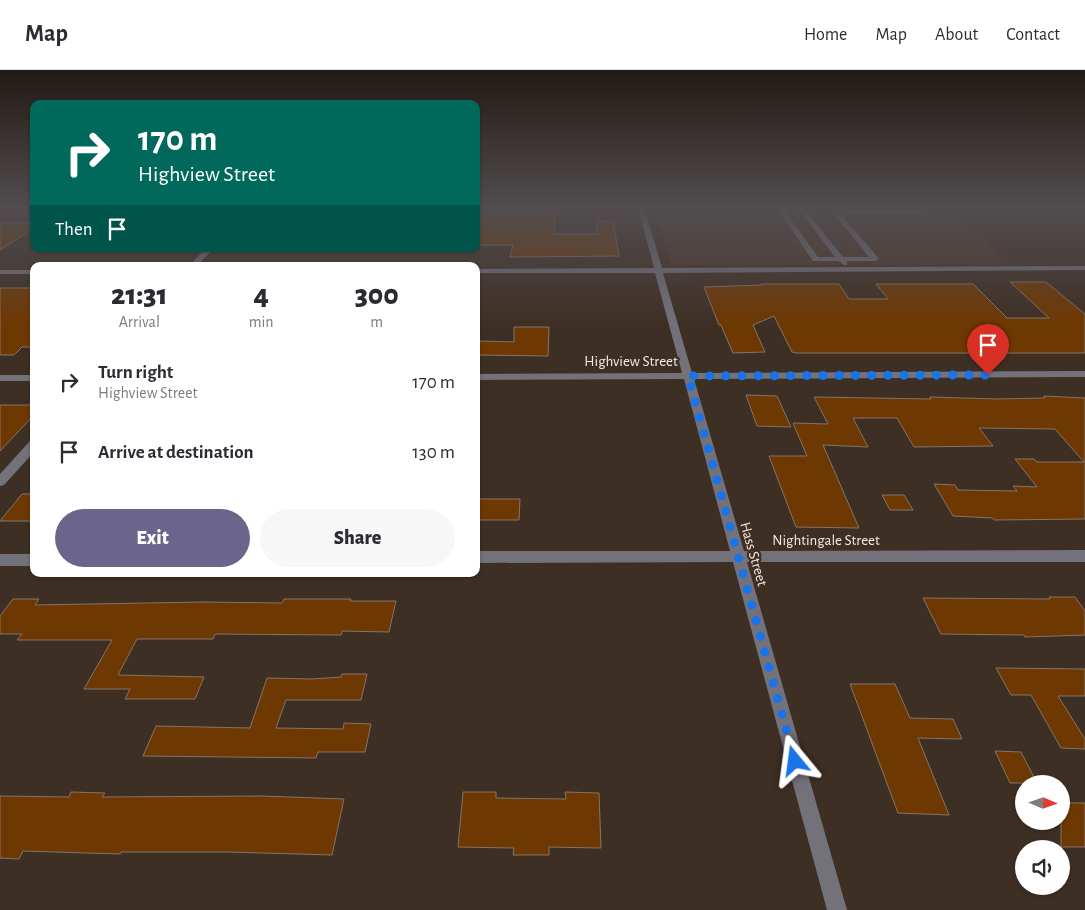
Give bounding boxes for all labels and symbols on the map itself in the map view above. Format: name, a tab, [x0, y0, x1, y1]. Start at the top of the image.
pin	[967, 324, 1009, 375]
street label: Highview Street	[584, 354, 678, 369]
street label: Hass Street	[737, 520, 770, 588]
street label: Nightingale Street	[772, 533, 880, 548]
position arrow	[768, 734, 820, 786]
north arrow	[1015, 775, 1070, 830]

